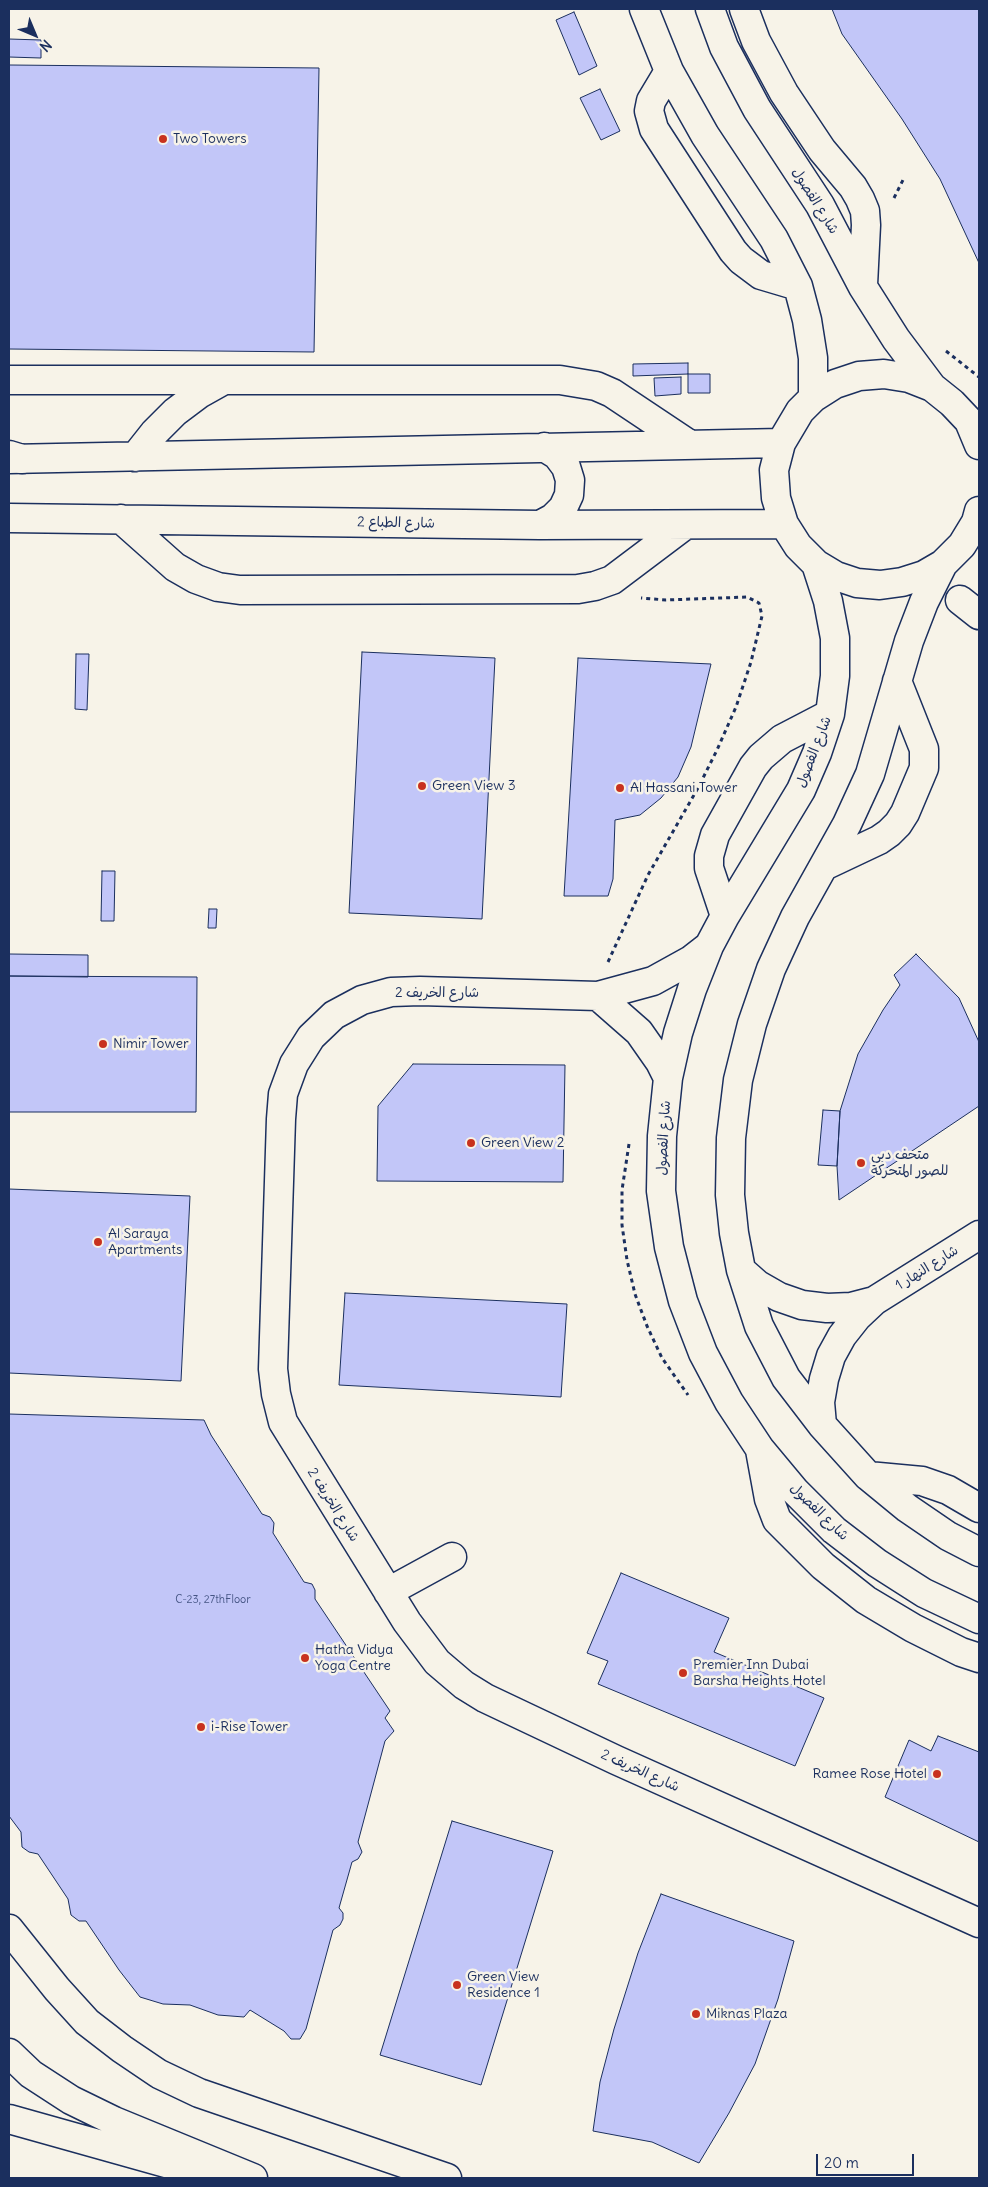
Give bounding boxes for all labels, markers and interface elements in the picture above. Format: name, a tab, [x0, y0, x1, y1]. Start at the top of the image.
north arrow	[10, 10, 60, 60]
text: N	[36, 36, 55, 55]
place label: Two Towers	[173, 131, 247, 147]
marker: Two Towers	[157, 133, 169, 145]
street label: شارع الفصول	[788, 165, 842, 237]
street label: شارع الطباع 2	[357, 514, 435, 532]
street label: شارع الفصول	[793, 714, 835, 790]
place label: Green View 3	[432, 778, 516, 794]
marker: Green View 3	[416, 780, 428, 792]
place label: Al Hassani Tower	[630, 780, 737, 796]
marker: Al Hassani Tower	[614, 782, 626, 794]
street label: شارع الخريف 2	[395, 985, 479, 1001]
place label: Nimir Tower	[113, 1036, 189, 1052]
marker: Nimir Tower	[97, 1038, 109, 1050]
street label: شارع الفصول	[654, 1100, 674, 1176]
place label: Green View 2	[481, 1135, 564, 1151]
marker: Green View 2	[465, 1137, 477, 1149]
place label: متحف دبي للصور المتحركة	[871, 1147, 948, 1180]
marker: متحف دبي للصور المتحركة	[855, 1157, 867, 1169]
place label: Al Saraya Apartments	[108, 1226, 182, 1258]
marker: Al Saraya Apartments	[92, 1236, 104, 1248]
street label: شارع النهار 1	[892, 1242, 962, 1294]
street label: شارع الخريف 2	[304, 1465, 362, 1545]
street label: شارع الفصول	[786, 1480, 852, 1544]
house number: C-23, 27thFloor	[175, 1593, 251, 1607]
place label: Hatha Vidya Yoga Centre	[315, 1642, 393, 1674]
marker: Hatha Vidya Yoga Centre	[299, 1652, 311, 1664]
place label: Premier Inn Dubai Barsha Heights Hotel	[693, 1657, 826, 1690]
marker: Premier Inn Dubai Barsha Heights Hotel	[677, 1667, 689, 1679]
place label: i-Rise Tower	[211, 1719, 288, 1735]
marker: i-Rise Tower	[195, 1721, 207, 1733]
street label: شارع الخريف 2	[598, 1746, 682, 1796]
place label: Ramee Rose Hotel	[812, 1766, 927, 1782]
marker: Ramee Rose Hotel	[931, 1768, 943, 1780]
place label: Green View Residence 1	[467, 1969, 540, 2001]
marker: Green View Residence 1	[451, 1979, 463, 1991]
place label: Miknas Plaza	[706, 2006, 788, 2022]
marker: Miknas Plaza	[690, 2008, 702, 2020]
scale bar	[818, 2144, 916, 2176]
text: 20 m	[824, 2153, 859, 2172]

